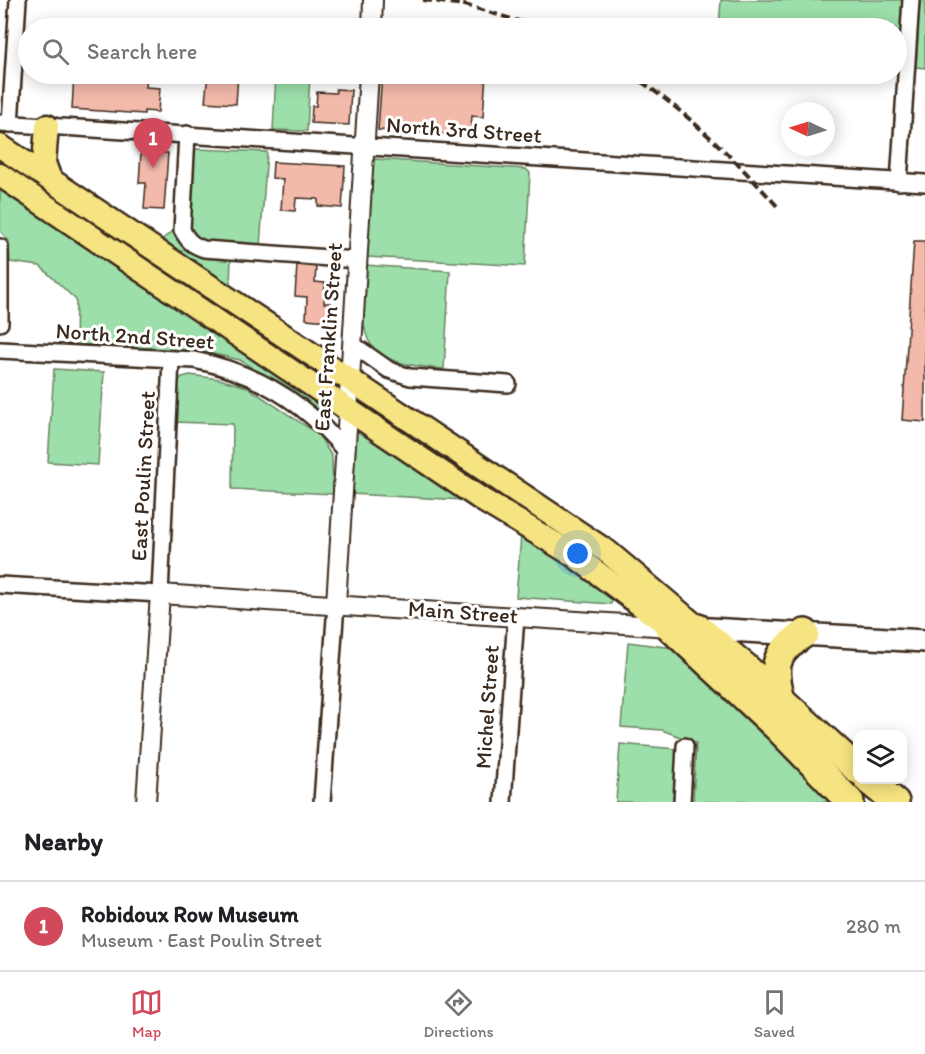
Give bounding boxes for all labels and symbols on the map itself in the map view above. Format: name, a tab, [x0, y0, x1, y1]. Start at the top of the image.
north arrow	[781, 102, 835, 156]
street label: North 3rd Street	[385, 111, 543, 149]
pin: 1	[134, 118, 172, 168]
street label: East Franklin Street	[308, 242, 348, 432]
street label: North 2nd Street	[55, 317, 215, 355]
street label: East Poulin Street	[125, 390, 161, 562]
your location	[563, 539, 592, 568]
street label: Main Street	[407, 595, 519, 629]
street label: Michel Street	[469, 644, 505, 770]

